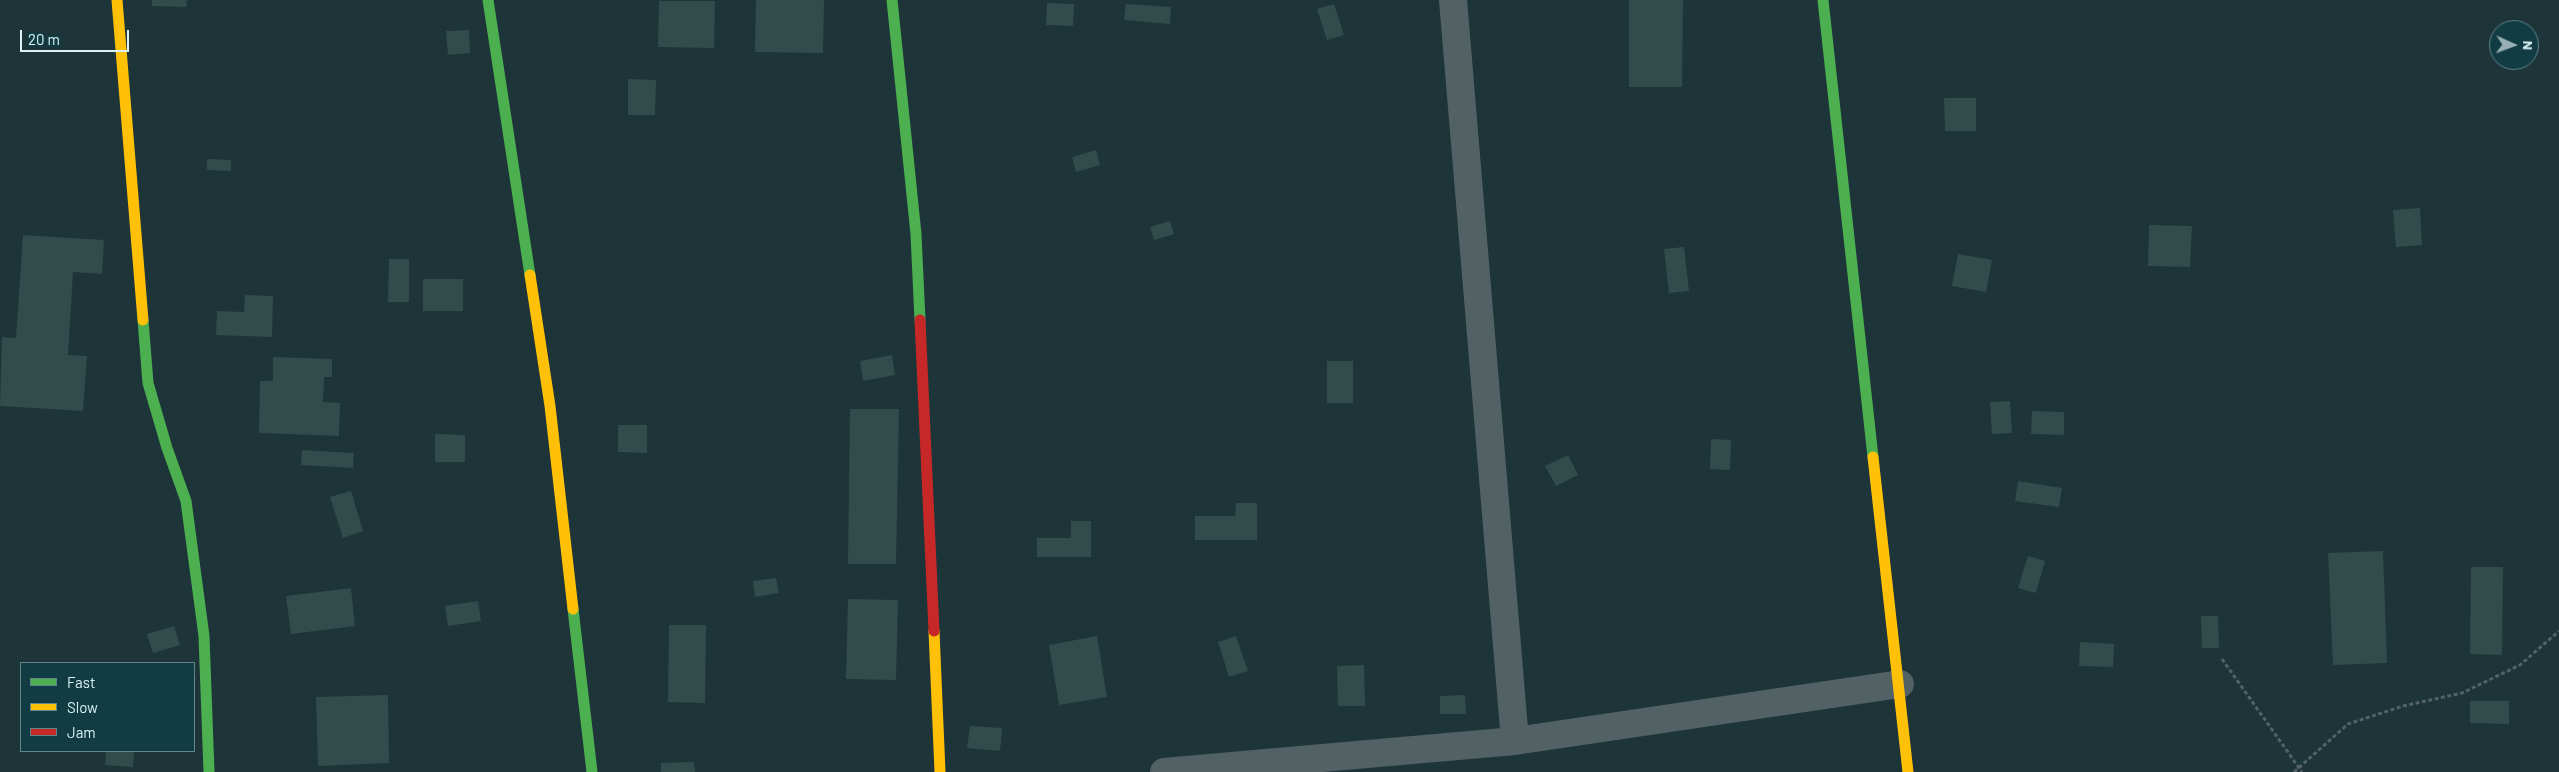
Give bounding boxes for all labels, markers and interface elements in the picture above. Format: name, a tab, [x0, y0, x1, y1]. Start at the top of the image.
scale bar	[22, 20, 131, 52]
north arrow	[2489, 20, 2539, 70]
text: 20 m	[28, 30, 60, 48]
text: N	[2520, 41, 2537, 50]
legend	[20, 662, 195, 752]
text: Fast	[67, 673, 95, 691]
text: Slow	[67, 698, 98, 716]
text: Jam	[67, 723, 96, 741]

